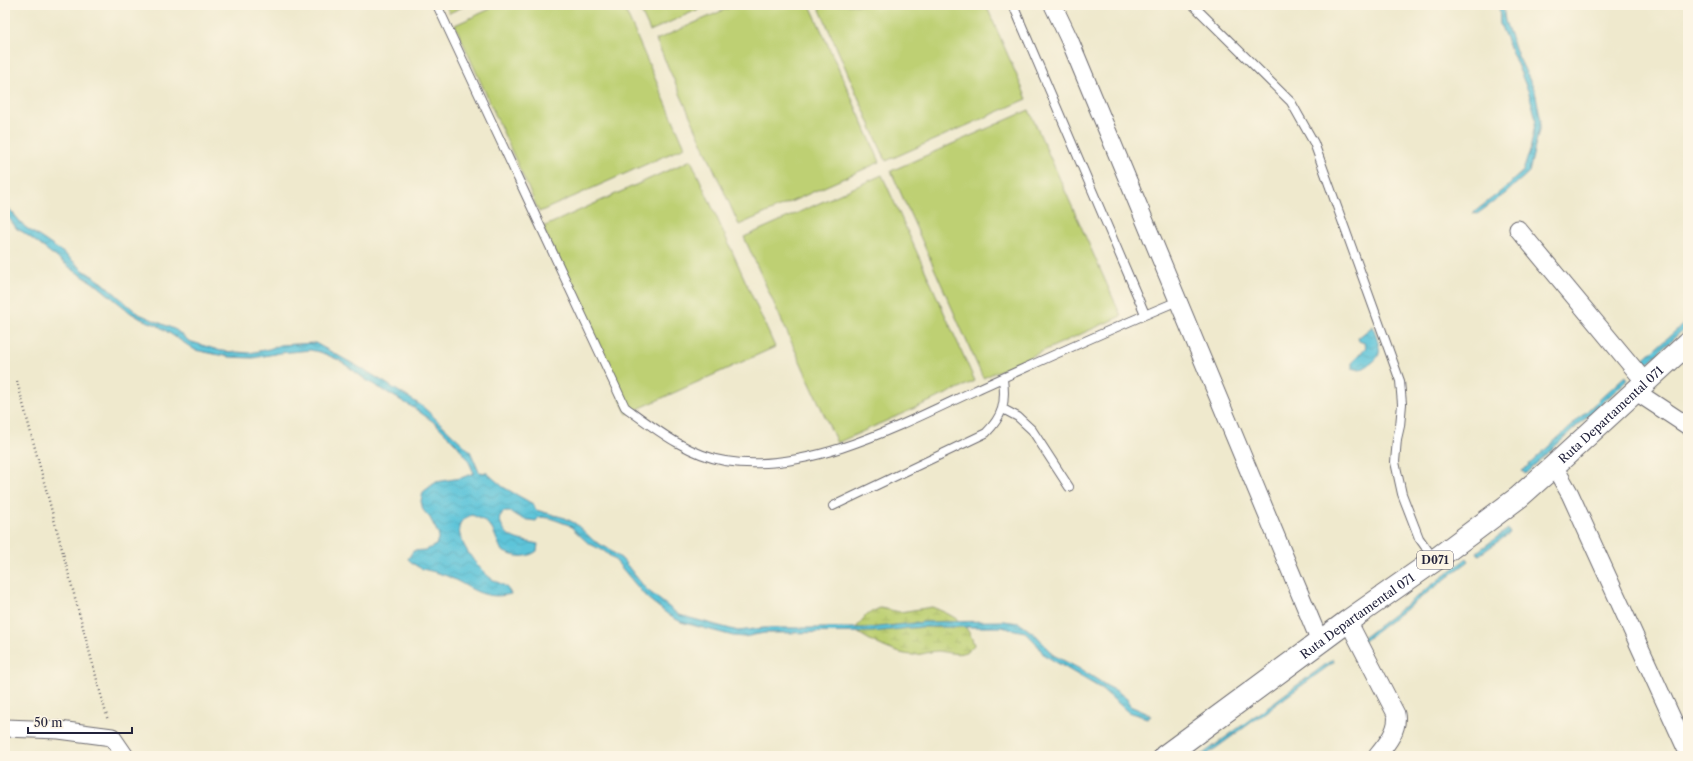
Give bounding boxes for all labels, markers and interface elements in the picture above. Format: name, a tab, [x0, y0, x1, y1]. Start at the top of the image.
street label: Ruta Departamental 071	[1555, 362, 1666, 466]
road number: D071	[1417, 551, 1453, 569]
street label: Ruta Departamental 071	[1297, 569, 1417, 661]
scale bar	[28, 709, 132, 735]
text: 50 m	[34, 715, 63, 730]

